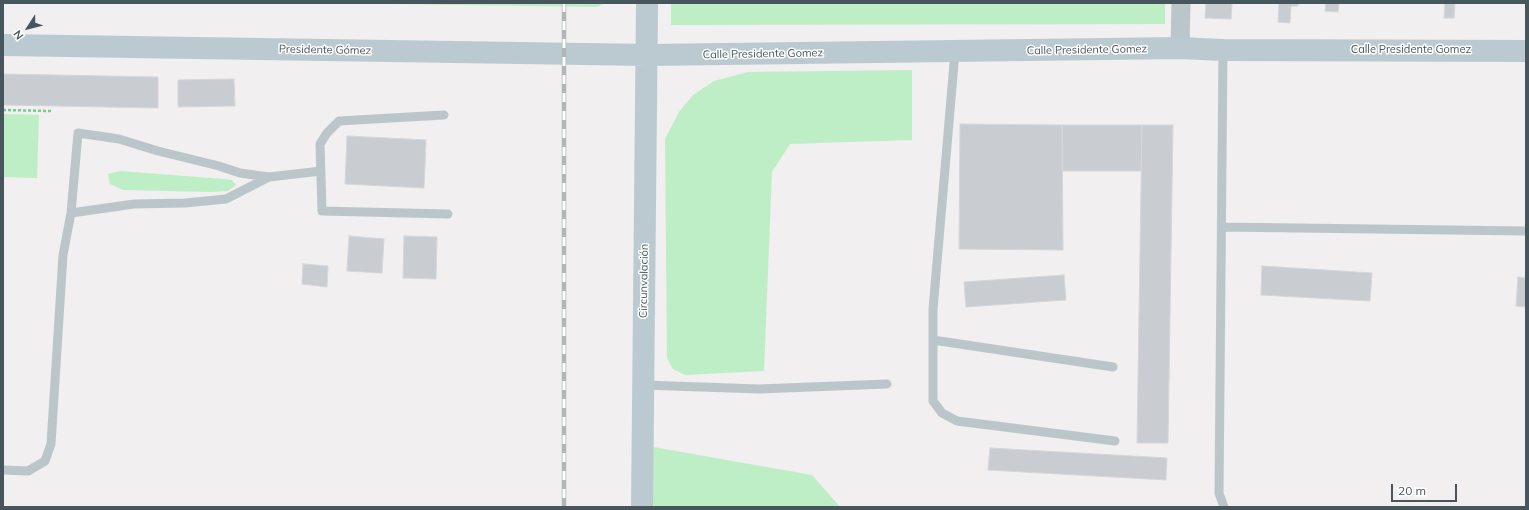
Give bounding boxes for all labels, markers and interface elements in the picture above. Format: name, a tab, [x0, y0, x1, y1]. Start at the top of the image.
north arrow	[8, 8, 48, 48]
text: N	[10, 28, 26, 43]
street label: Calle Presidente Gomez	[1027, 42, 1147, 58]
street label: Presidente Gómez	[279, 43, 371, 57]
street label: Calle Presidente Gomez	[1351, 43, 1471, 57]
street label: Calle Presidente Gomez	[703, 46, 823, 62]
street label: Circunvalación	[637, 244, 651, 318]
scale bar	[1393, 476, 1459, 502]
text: 20 m	[1398, 483, 1426, 498]

